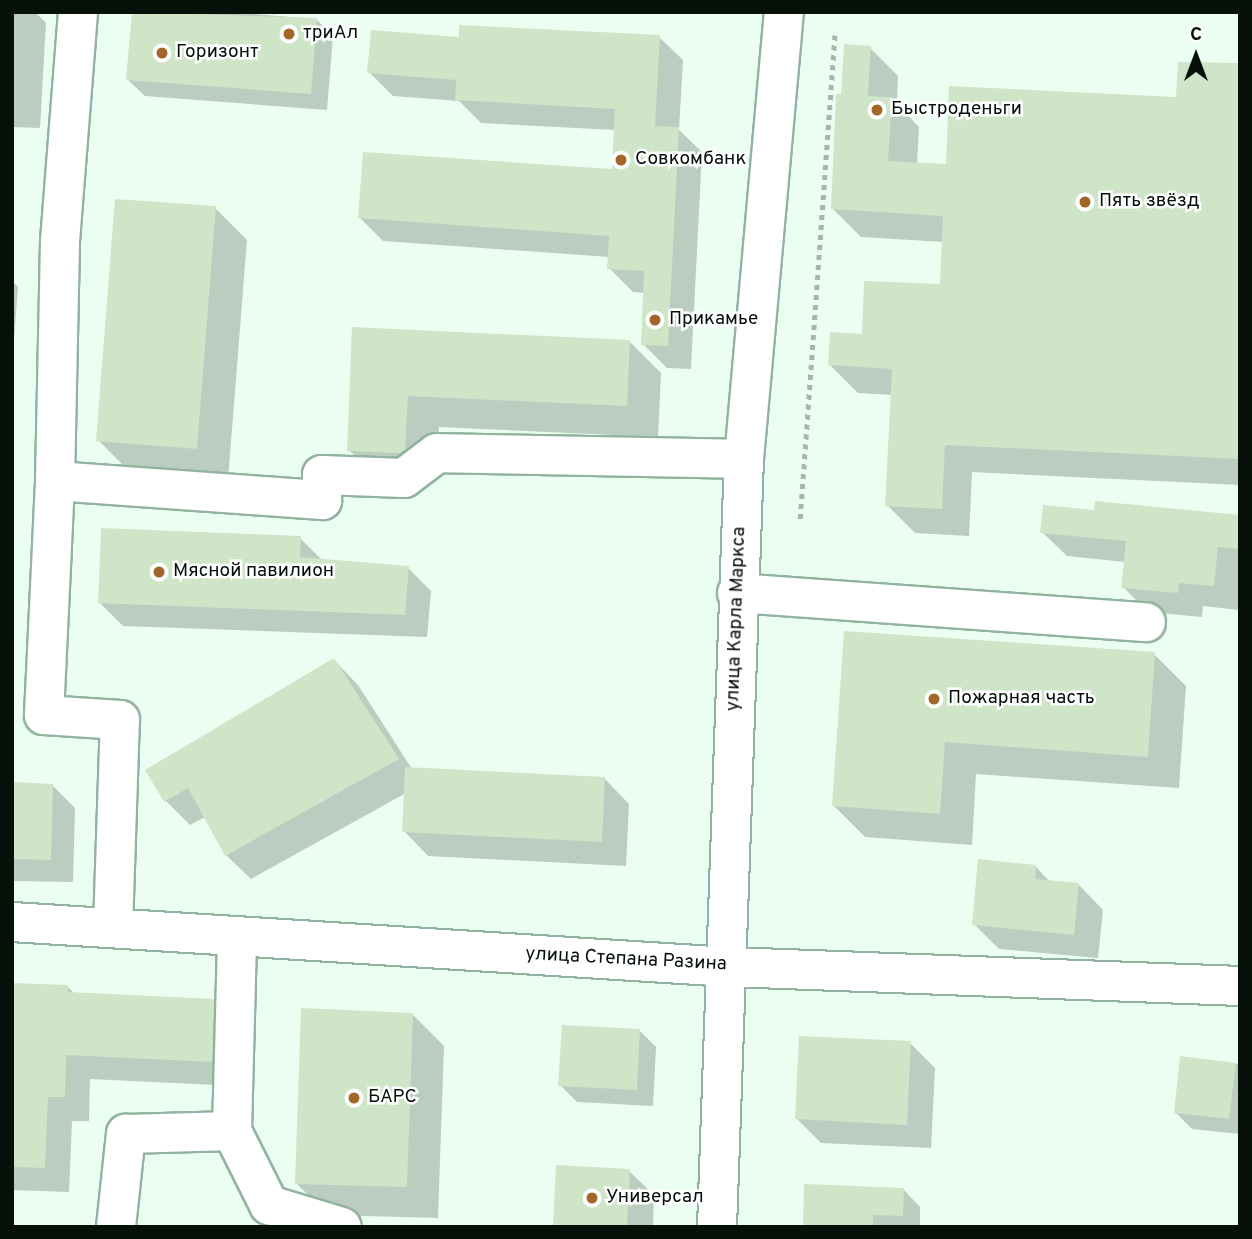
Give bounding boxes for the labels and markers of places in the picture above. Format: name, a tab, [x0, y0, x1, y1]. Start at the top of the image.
place label: триАл	[303, 23, 358, 45]
marker: триАл	[281, 26, 297, 42]
place label: Горизонт	[176, 42, 259, 64]
marker: Горизонт	[154, 45, 170, 61]
place label: Быстроденьги	[891, 99, 1022, 121]
marker: Быстроденьги	[869, 102, 885, 118]
place label: Совкомбанк	[635, 149, 746, 171]
marker: Совкомбанк	[613, 152, 629, 168]
place label: Пять звёзд	[1099, 191, 1200, 213]
marker: Пять звёзд	[1077, 194, 1093, 210]
place label: Прикамье	[669, 309, 758, 331]
marker: Прикамье	[647, 312, 663, 328]
place label: Мясной павилион	[173, 561, 334, 583]
marker: Мясной павилион	[151, 564, 167, 580]
place label: Пожарная часть	[948, 688, 1095, 710]
marker: Пожарная часть	[926, 691, 942, 707]
place label: БАРС	[368, 1087, 417, 1109]
marker: БАРС	[346, 1090, 362, 1106]
place label: Универсал	[606, 1187, 704, 1209]
marker: Универсал	[584, 1190, 600, 1206]

